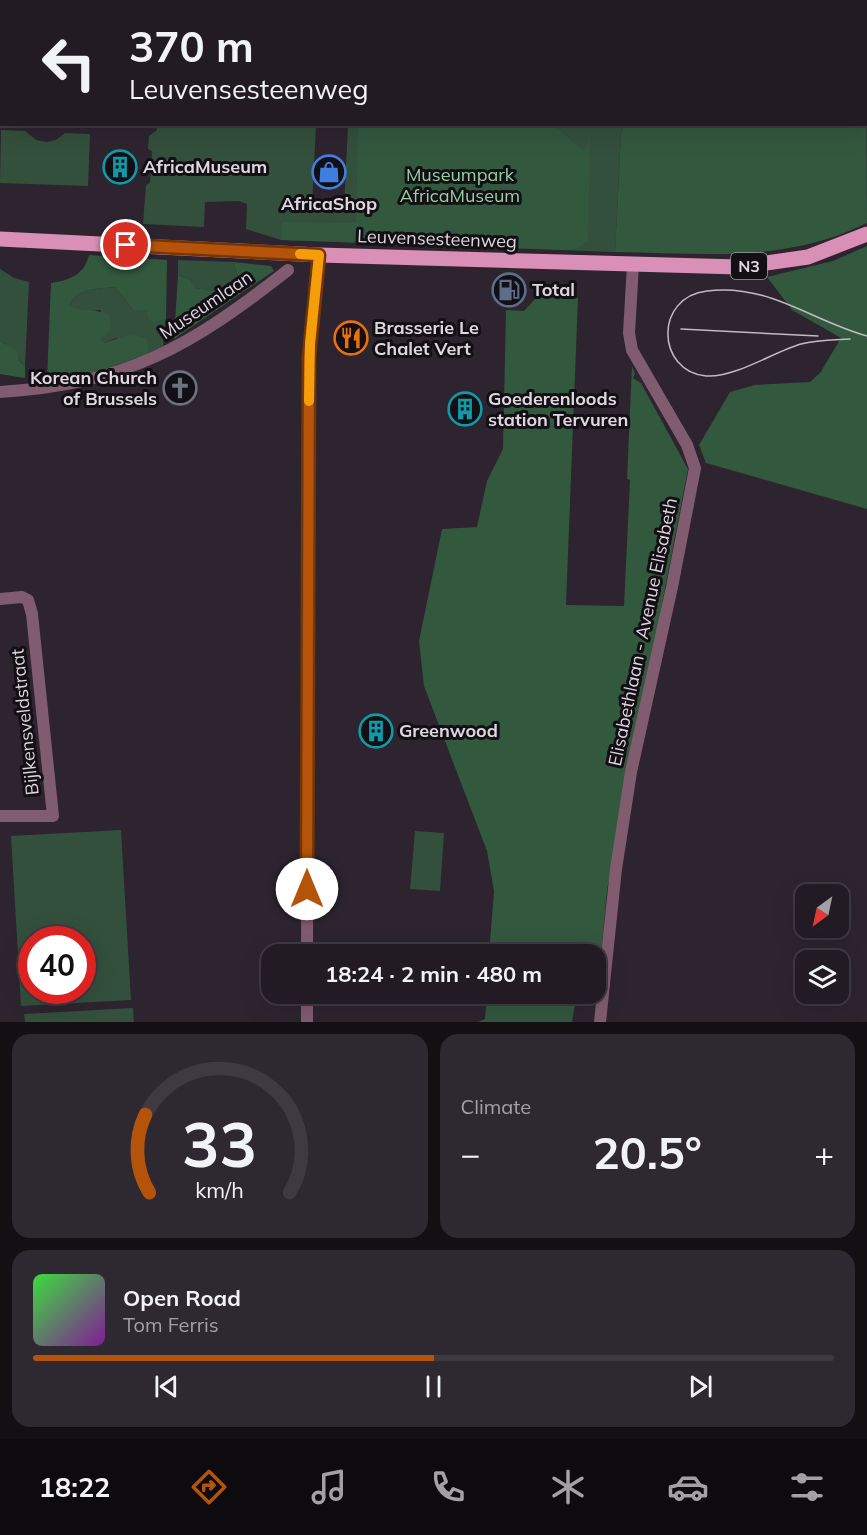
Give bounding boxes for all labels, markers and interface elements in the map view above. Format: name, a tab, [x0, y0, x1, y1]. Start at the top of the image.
text: 370 m	[129, 20, 254, 73]
icon: left	[30, 24, 108, 102]
text: Leuvensesteenweg	[129, 72, 368, 106]
building icon: AfricaMuseum	[102, 149, 138, 185]
shop icon: AfricaShop	[311, 154, 347, 190]
place label: AfricaMuseum	[143, 155, 267, 178]
park label: Museumpark AfricaMuseum	[400, 163, 520, 207]
place label: AfricaShop	[281, 192, 377, 215]
pin	[100, 219, 151, 270]
street label: Leuvensesteenweg	[357, 224, 517, 253]
icon: arrive	[109, 228, 142, 261]
road number: N3	[731, 253, 767, 279]
street label: Museumlaan	[155, 265, 257, 344]
fuel station icon: Total	[491, 272, 527, 308]
place label: Total	[532, 278, 575, 301]
place label: Brasserie Le Chalet Vert	[374, 316, 479, 360]
restaurant icon: Brasserie Le Chalet Vert	[333, 320, 369, 356]
place label: Korean Church of Brussels	[30, 366, 157, 410]
church icon: Korean Church of Brussels	[162, 370, 198, 406]
place label: Goederenloods station Tervuren	[488, 387, 628, 431]
building icon: Goederenloods station Tervuren	[447, 391, 483, 427]
street label: Elisabethlaan - Avenue Elisabeth	[603, 496, 682, 768]
street label: Bijlkensveldstraat	[5, 648, 44, 796]
building icon: Greenwood	[358, 713, 394, 749]
place label: Greenwood	[399, 719, 498, 742]
position arrow	[275, 857, 339, 921]
north arrow	[795, 884, 849, 938]
map controls	[795, 884, 849, 1004]
speed limit sign: 40	[18, 926, 96, 1004]
button: layers	[795, 950, 849, 1004]
text: 18:24 · 2 min · 480 m	[325, 960, 542, 988]
text: Climate	[461, 1094, 531, 1119]
text: 33	[182, 1104, 257, 1183]
text: 20.5°	[593, 1124, 702, 1180]
text: −	[461, 1133, 480, 1174]
text: +	[814, 1133, 834, 1174]
text: km/h	[195, 1176, 244, 1203]
text: Open Road	[123, 1284, 241, 1312]
text: Tom Ferris	[123, 1312, 219, 1337]
icon: previous	[150, 1370, 183, 1403]
icon: pause	[417, 1370, 450, 1403]
icon: next	[684, 1370, 717, 1403]
icon: directions	[188, 1466, 230, 1508]
icon: music	[308, 1466, 350, 1508]
icon: phone	[427, 1466, 469, 1508]
icon: climate	[547, 1466, 589, 1508]
icon: car	[667, 1466, 709, 1508]
icon: filters	[786, 1466, 828, 1508]
text: 18:22	[39, 1470, 110, 1504]

